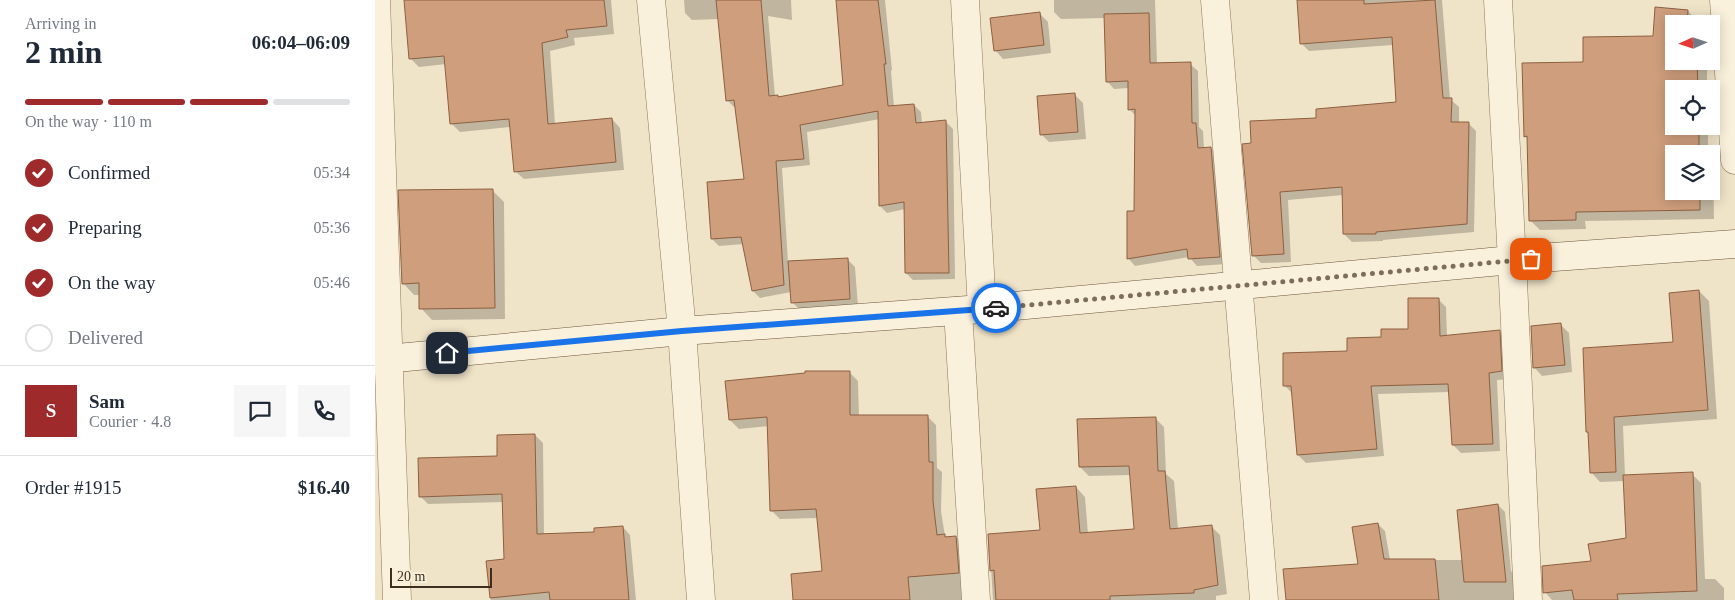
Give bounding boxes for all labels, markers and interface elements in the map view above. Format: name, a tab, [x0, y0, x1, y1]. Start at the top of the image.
text: Arriving in	[25, 15, 97, 32]
north arrow	[1665, 15, 1720, 70]
map controls	[1665, 15, 1720, 200]
text: 06:04–06:09	[252, 32, 350, 53]
text: 2 min	[25, 34, 102, 70]
button: locate	[1665, 80, 1720, 135]
text: On the way · 110 m	[25, 113, 152, 130]
button: layers	[1665, 145, 1720, 200]
icon: check	[25, 159, 53, 187]
text: Confirmed	[68, 162, 150, 183]
text: 05:34	[314, 164, 350, 181]
icon: check	[25, 214, 53, 242]
text: Preparing	[68, 217, 142, 238]
text: 05:36	[314, 219, 350, 236]
pin	[1510, 238, 1552, 280]
icon: bag	[1517, 245, 1545, 273]
icon: check	[25, 269, 53, 297]
text: On the way	[68, 272, 156, 293]
text: 05:46	[314, 274, 350, 291]
courier	[971, 283, 1021, 333]
icon: car	[982, 294, 1010, 322]
text: Delivered	[68, 327, 143, 348]
pin	[426, 332, 468, 374]
icon: home	[433, 339, 461, 367]
button: chat	[234, 385, 286, 437]
button: phone	[298, 385, 350, 437]
text: Sam	[89, 391, 125, 412]
text: S	[46, 400, 56, 421]
text: Courier · 4.8	[89, 413, 171, 430]
text: Order #1915	[25, 477, 122, 498]
text: $16.40	[298, 477, 350, 498]
scale bar	[390, 565, 493, 588]
text: 20 m	[397, 569, 425, 584]

